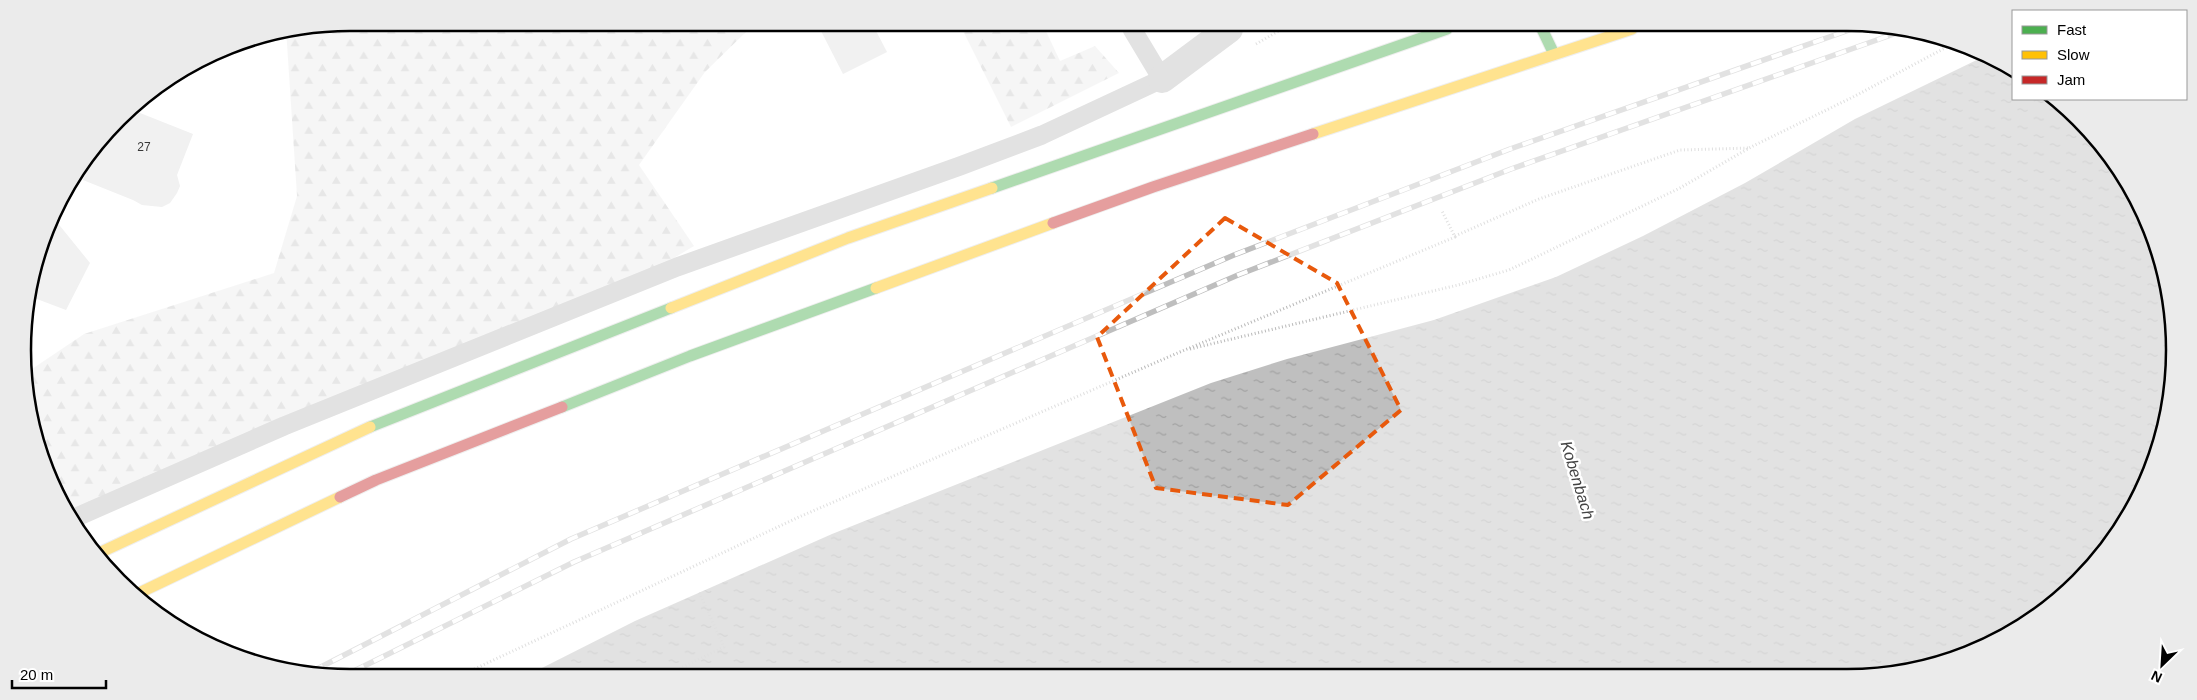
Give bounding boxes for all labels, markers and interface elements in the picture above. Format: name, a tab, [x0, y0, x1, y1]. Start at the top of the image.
legend	[2012, 10, 2187, 100]
text: Fast	[2057, 21, 2087, 38]
text: Slow	[2057, 46, 2090, 63]
text: Jam	[2057, 71, 2085, 88]
house number: 27	[137, 140, 151, 154]
water label: Kobenbach	[1558, 439, 1598, 521]
north arrow	[2137, 640, 2187, 690]
scale bar	[12, 658, 106, 690]
text: 20 m	[20, 666, 53, 683]
text: N	[2149, 667, 2164, 686]

